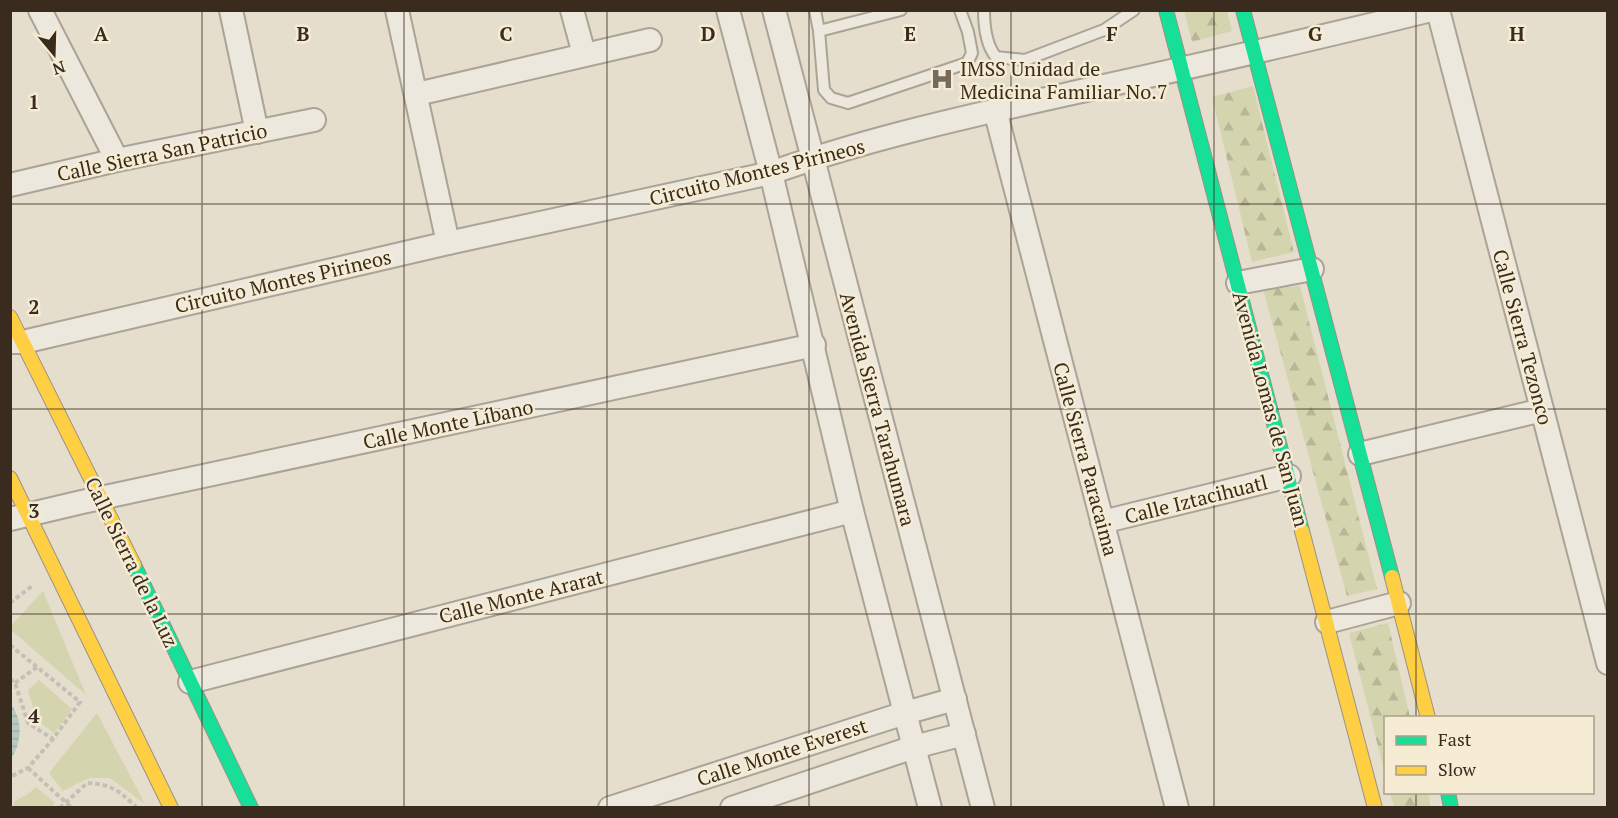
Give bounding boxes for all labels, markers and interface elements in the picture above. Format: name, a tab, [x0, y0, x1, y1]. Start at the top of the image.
text: A	[94, 20, 109, 47]
text: B	[297, 20, 310, 47]
text: C	[499, 20, 513, 47]
text: D	[701, 20, 715, 47]
text: E	[904, 20, 916, 47]
text: F	[1106, 20, 1118, 47]
text: G	[1308, 20, 1322, 47]
text: H	[1509, 20, 1525, 47]
north arrow	[24, 24, 84, 84]
place label: IMSS Unidad de Medicina Familiar No.7	[960, 55, 1168, 105]
text: N	[50, 56, 68, 81]
hospital icon: IMSS Unidad de Medicina Familiar No.7	[929, 66, 955, 92]
text: 1	[28, 88, 40, 115]
street label: Calle Sierra San Patricio	[54, 117, 270, 187]
street label: Circuito Montes Pirineos	[646, 132, 868, 212]
street label: Circuito Montes Pirineos	[172, 243, 394, 319]
street label: Calle Sierra Tezonco	[1487, 246, 1559, 428]
street label: Avenida Lomas de San Juan	[1227, 288, 1315, 530]
street label: Avenida Sierra Tarahumara	[834, 289, 922, 529]
text: 2	[28, 293, 40, 320]
street label: Calle Sierra Paracaima	[1047, 359, 1125, 559]
street label: Calle Monte Líbano	[360, 393, 536, 455]
street label: Calle Iztacihuatl	[1122, 468, 1270, 530]
street label: Calle Sierra de la Luz	[79, 472, 185, 652]
text: 3	[28, 497, 40, 524]
street label: Calle Monte Ararat	[436, 562, 607, 630]
text: 4	[28, 702, 40, 729]
street label: Calle Monte Everest	[693, 712, 871, 792]
legend	[1384, 716, 1594, 794]
text: Fast	[1438, 727, 1472, 751]
text: Slow	[1438, 757, 1477, 781]

